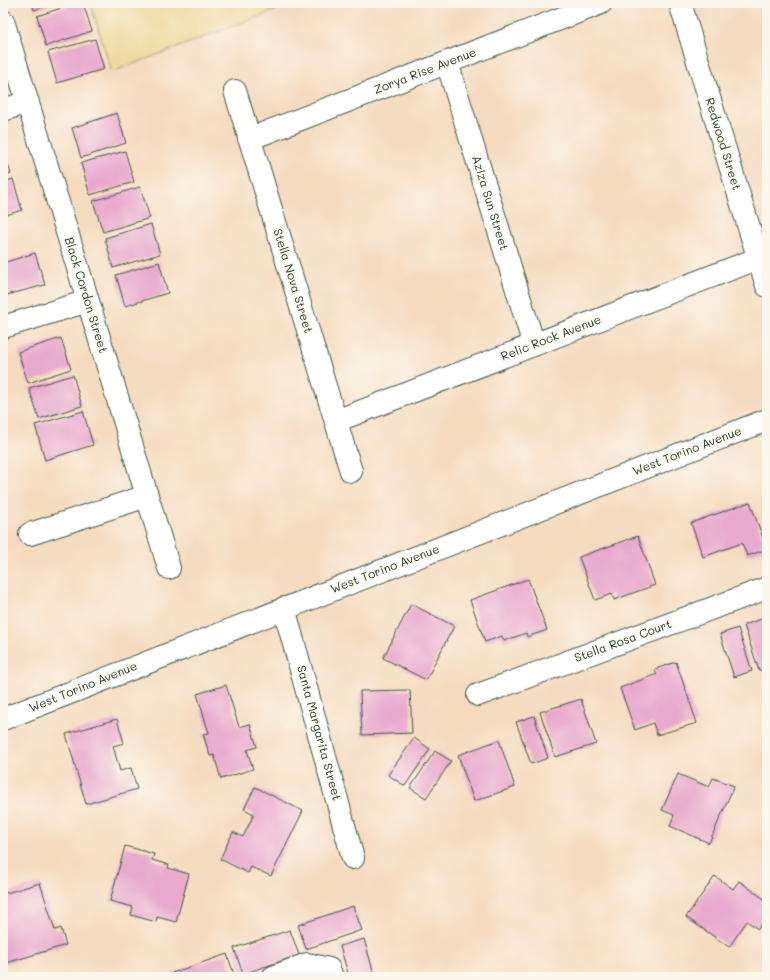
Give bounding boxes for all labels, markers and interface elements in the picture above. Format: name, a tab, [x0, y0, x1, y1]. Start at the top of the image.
street label: Zorya Rise Avenue	[371, 43, 478, 97]
street label: Redwood Street	[702, 96, 746, 192]
street label: Aziza Sun Street	[469, 153, 513, 252]
street label: Stella Nova Street	[270, 226, 317, 335]
street label: Black Cordon Street	[62, 235, 112, 355]
street label: Relic Rock Avenue	[498, 311, 603, 364]
street label: West Torino Avenue	[630, 422, 743, 478]
street label: West Torino Avenue	[328, 540, 441, 596]
street label: Stella Rosa Court	[572, 615, 673, 665]
street label: West Torino Avenue	[26, 657, 139, 715]
street label: Santa Margarita Street	[294, 663, 346, 802]

